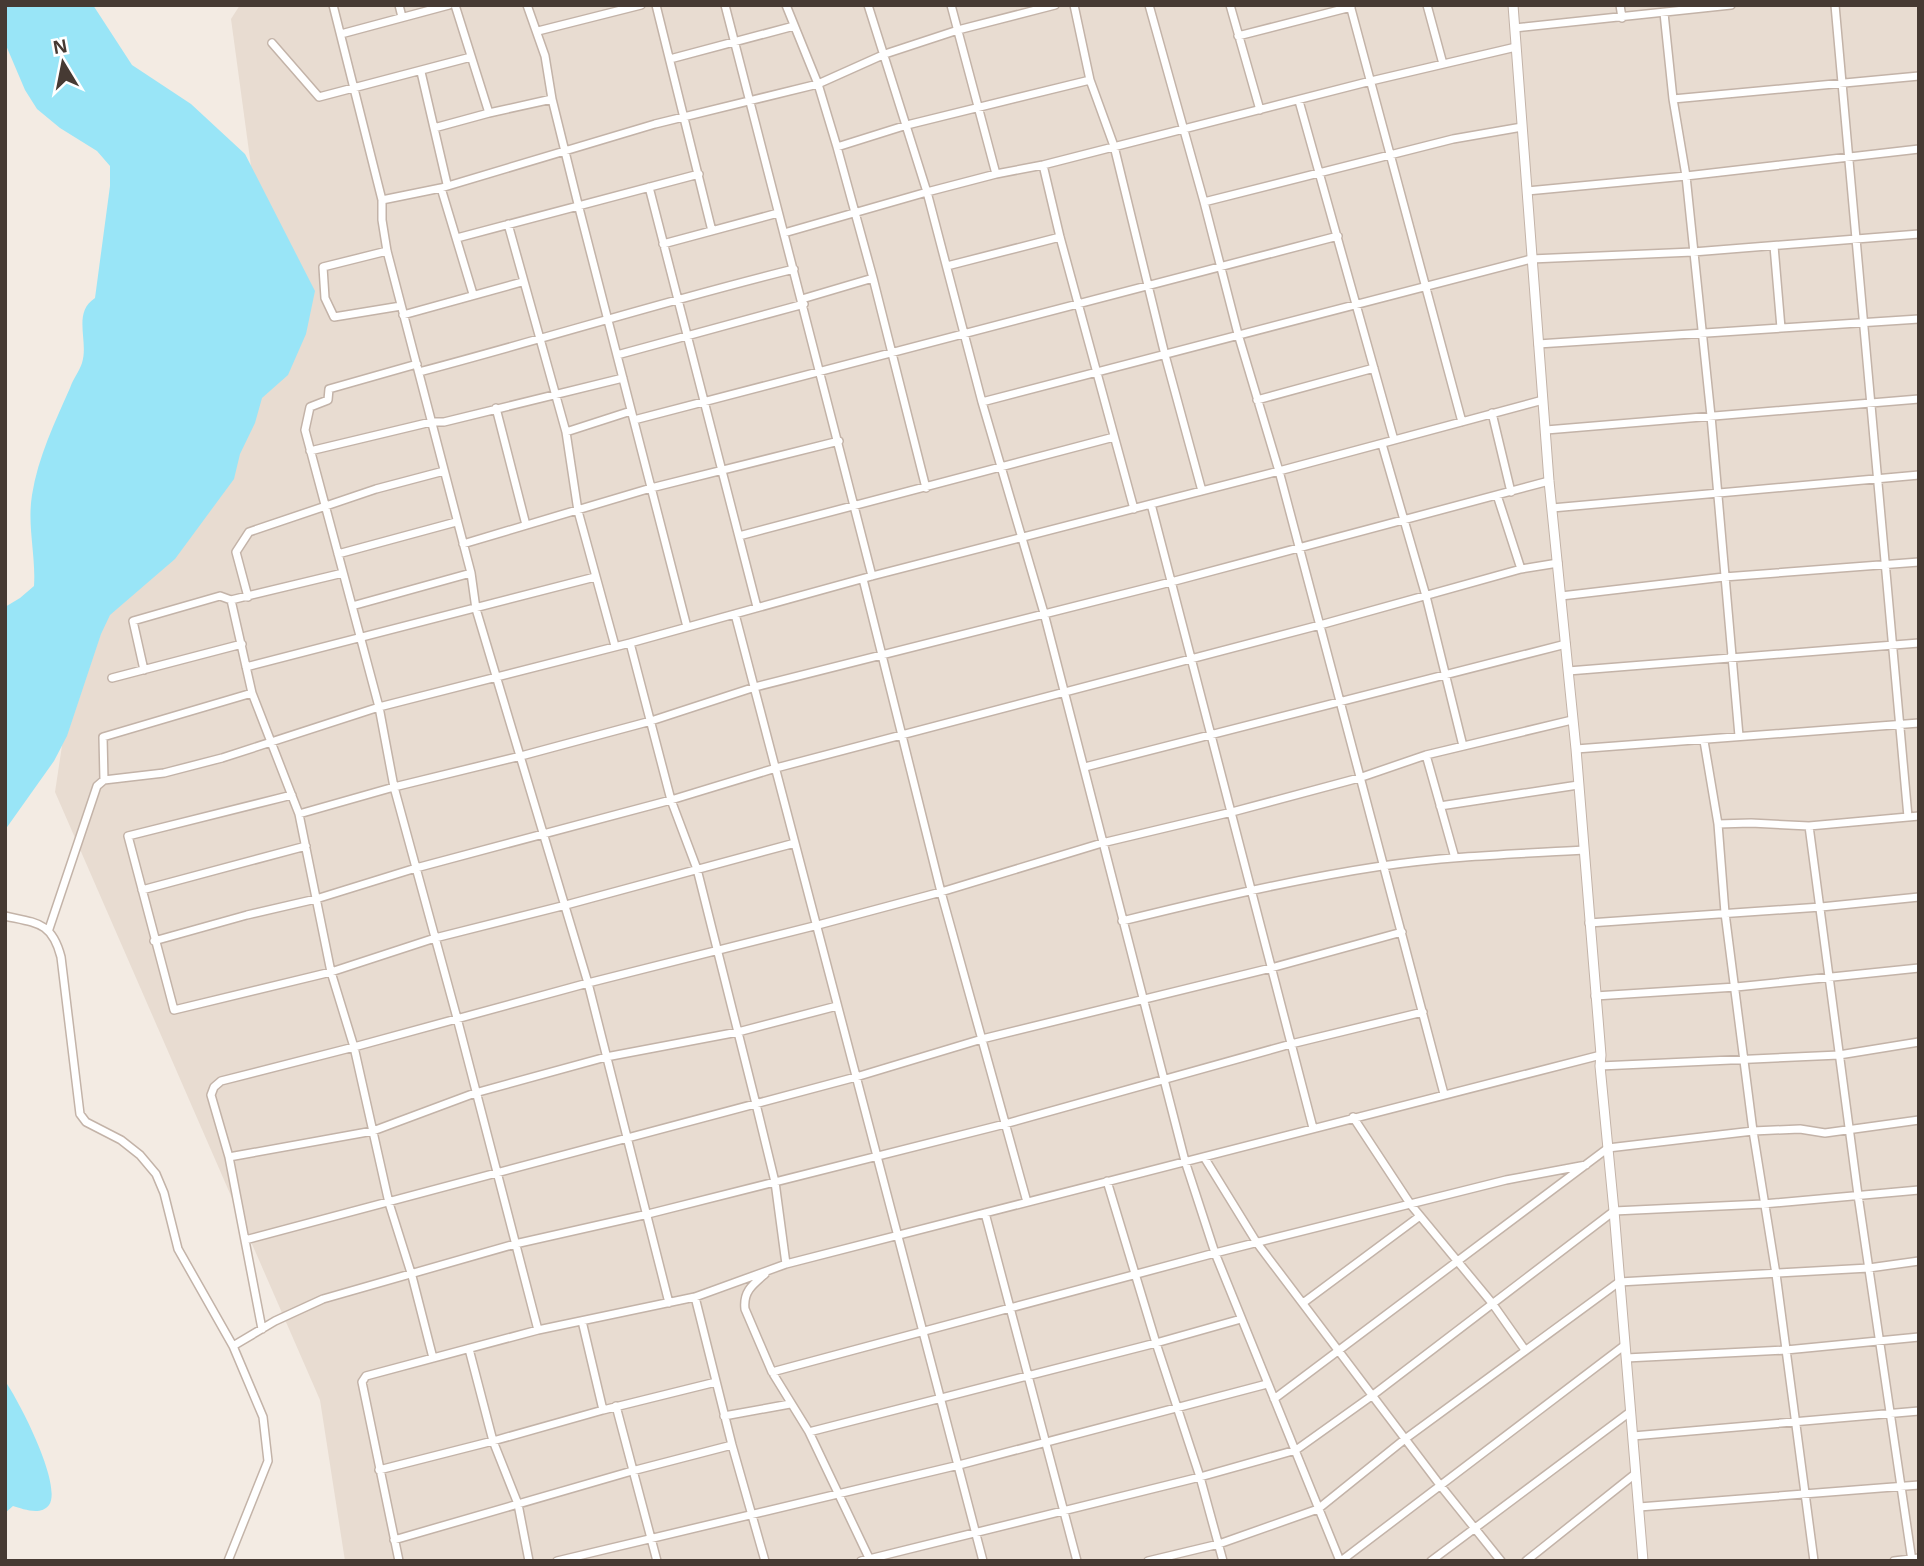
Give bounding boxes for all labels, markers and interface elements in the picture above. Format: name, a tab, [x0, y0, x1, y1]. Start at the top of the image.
north arrow	[28, 28, 98, 98]
text: N	[52, 35, 69, 58]

